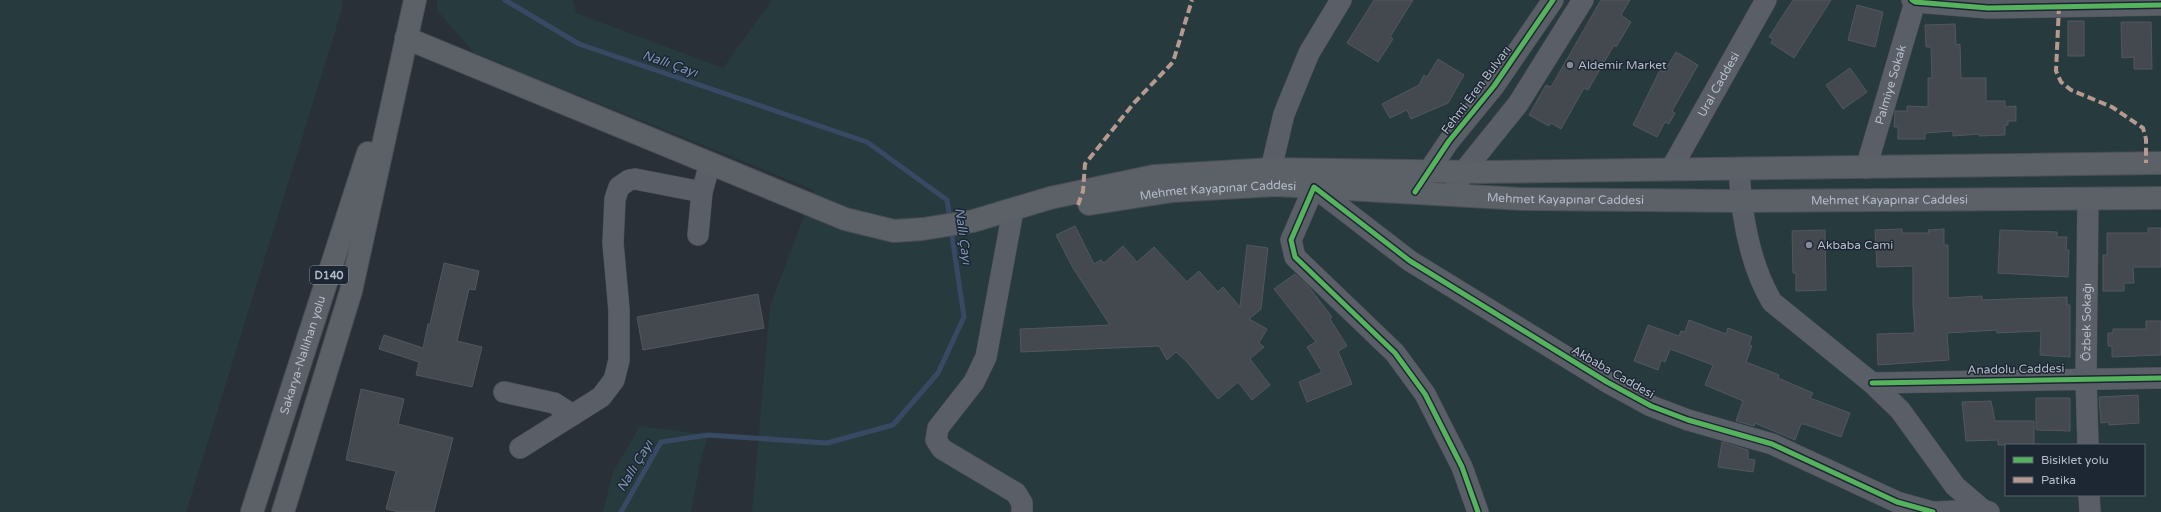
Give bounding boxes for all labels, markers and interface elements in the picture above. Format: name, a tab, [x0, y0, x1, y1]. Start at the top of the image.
street label: Fehmi Eren Bulvarı	[1438, 43, 1514, 137]
street label: Palmiye Sokak	[1872, 43, 1909, 126]
water label: Nallı Çayı	[640, 47, 700, 81]
street label: Ural Caddesi	[1695, 50, 1742, 119]
place label: Aldemir Market	[1578, 58, 1667, 72]
marker: Aldemir Market	[1565, 60, 1575, 70]
street label: Mehmet Kayapınar Caddesi	[1139, 178, 1297, 203]
street label: Mehmet Kayapınar Caddesi	[1487, 190, 1644, 207]
street label: Mehmet Kayapınar Caddesi	[1811, 192, 1968, 208]
water label: Nallı Çayı	[951, 207, 975, 266]
place label: Akbaba Cami	[1817, 238, 1893, 252]
marker: Akbaba Cami	[1804, 240, 1814, 250]
road number: D140	[310, 266, 348, 284]
street label: Özbek Sokağı	[2079, 283, 2094, 361]
street label: Sakarya-Nallıhan yolu	[277, 294, 328, 416]
street label: Akbaba Caddesi	[1569, 343, 1657, 401]
street label: Anadolu Caddesi	[1967, 361, 2065, 377]
water label: Nallı Çayı	[613, 437, 657, 495]
legend	[2005, 444, 2145, 496]
text: Bisiklet yolu	[2041, 453, 2109, 467]
text: Patika	[2041, 473, 2076, 487]

